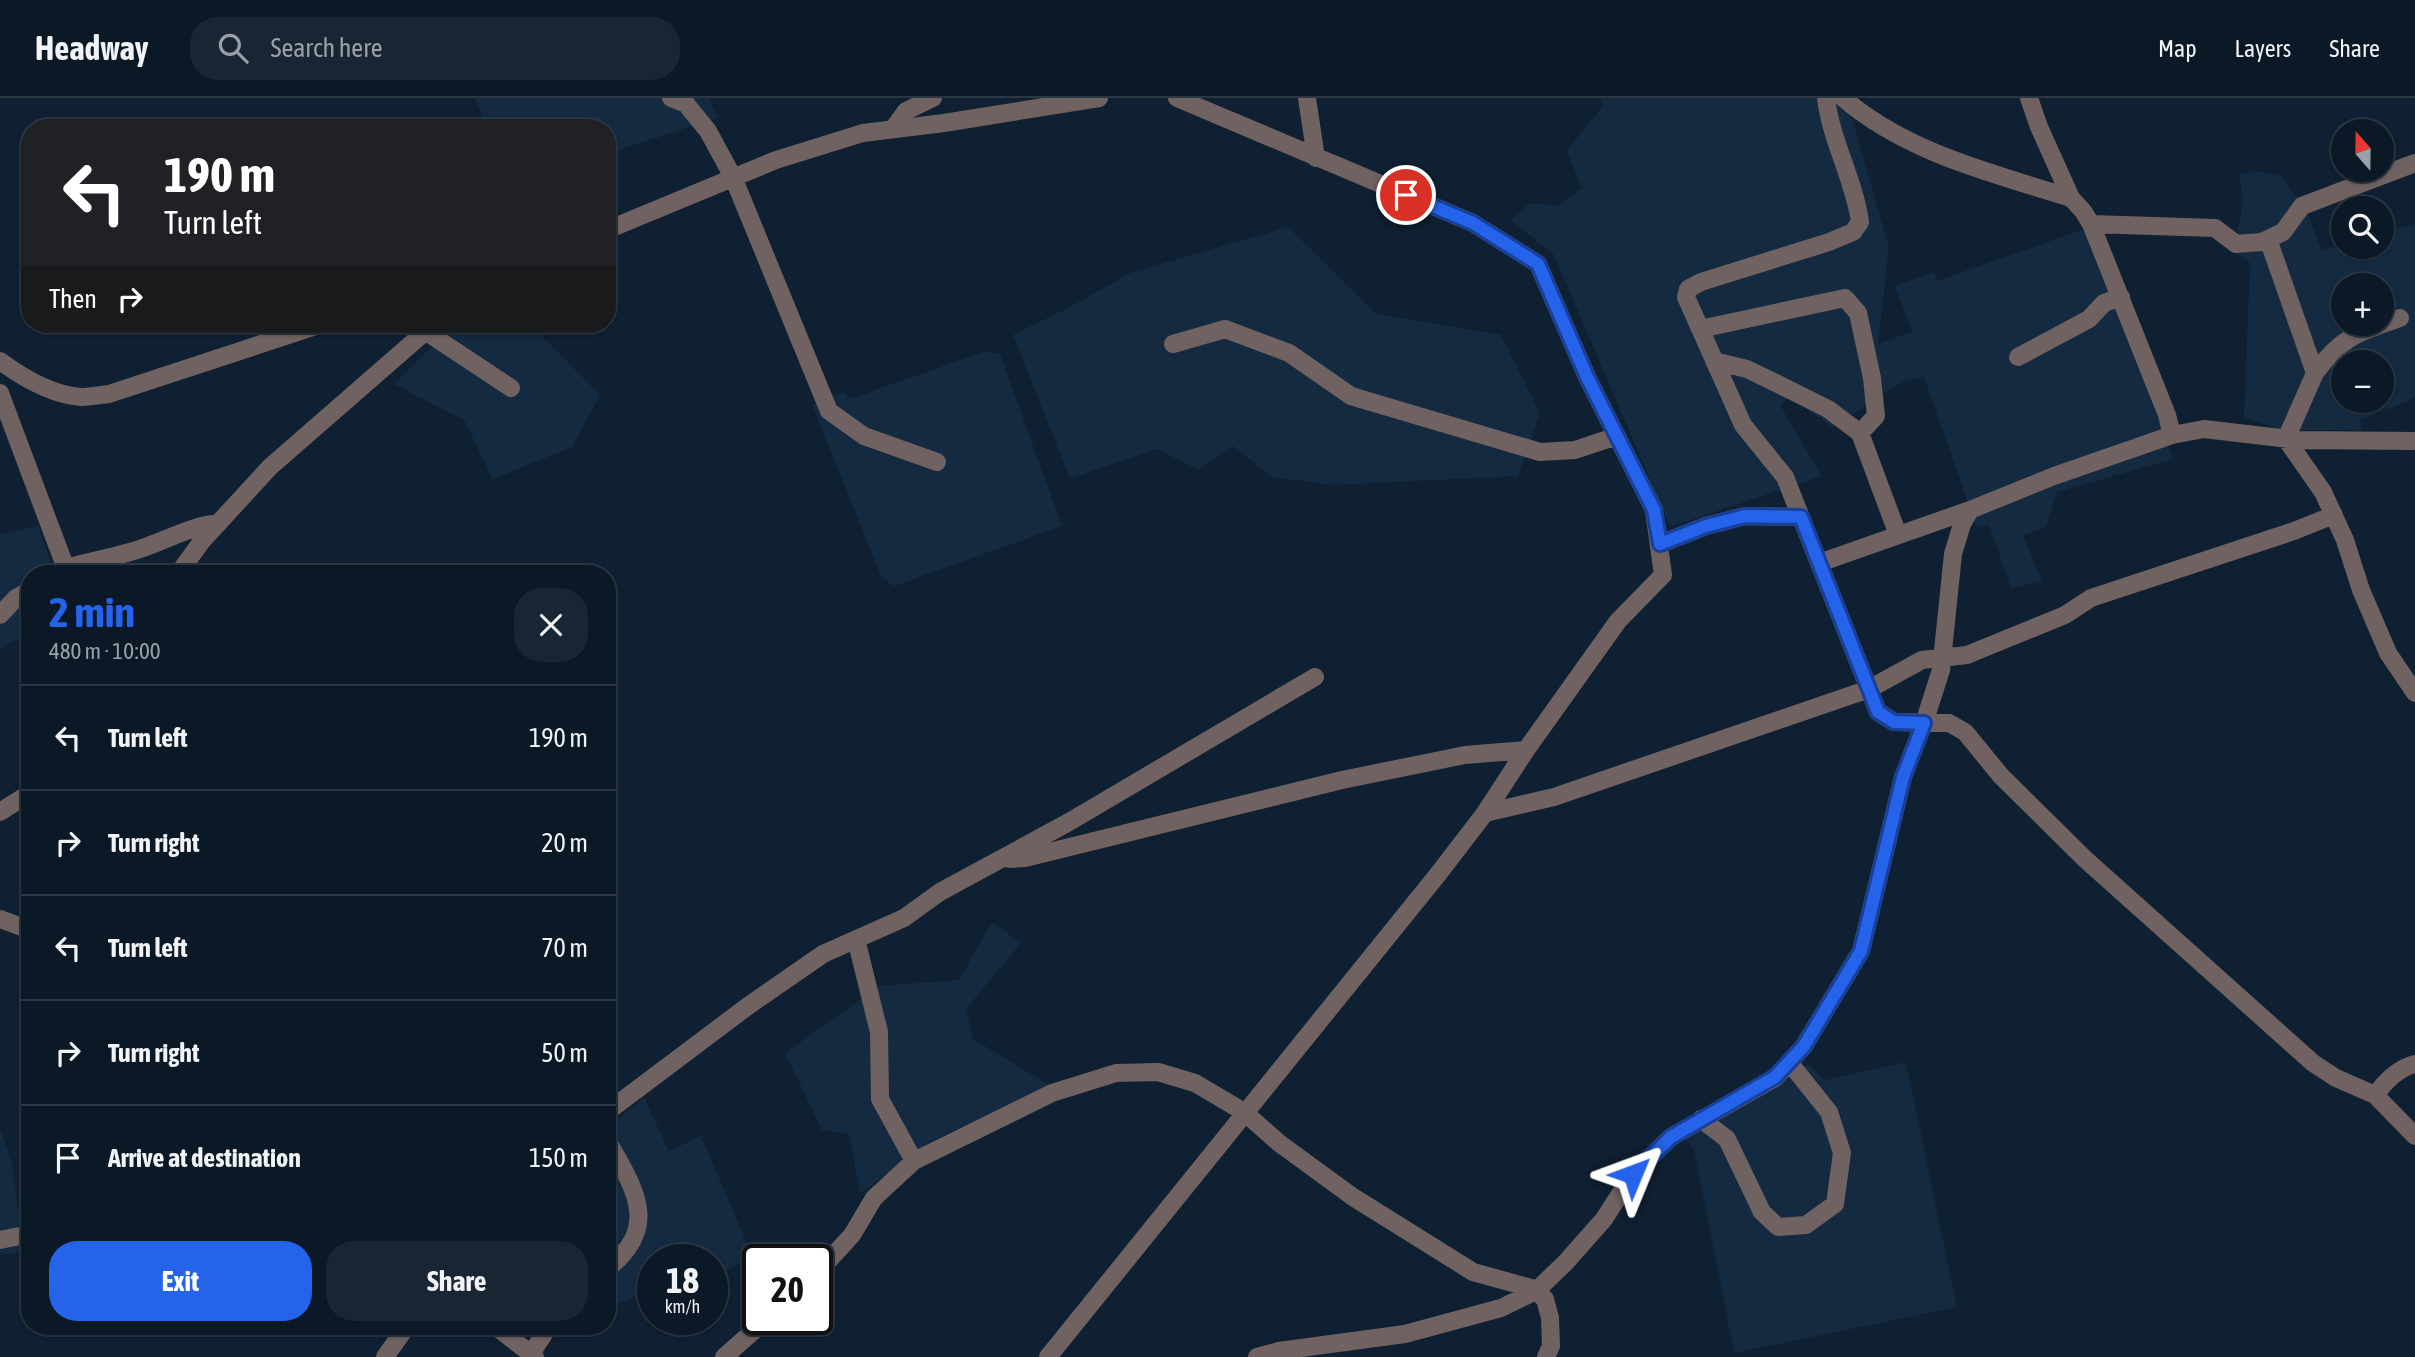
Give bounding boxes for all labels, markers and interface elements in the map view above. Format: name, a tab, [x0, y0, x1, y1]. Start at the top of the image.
search box	[190, 17, 680, 80]
text: Headway	[35, 29, 148, 67]
icon: search	[214, 29, 252, 67]
text: Search here	[270, 33, 383, 63]
text: Map	[2158, 35, 2197, 62]
text: Layers	[2235, 35, 2291, 62]
text: Share	[2329, 35, 2380, 62]
north arrow	[2331, 119, 2394, 182]
map controls	[2331, 119, 2394, 413]
text: 190 m	[164, 146, 275, 202]
icon: left	[49, 147, 140, 238]
pin	[1376, 165, 1436, 225]
icon: arrive	[1387, 176, 1425, 214]
button: search	[2331, 196, 2394, 259]
text: Turn left	[164, 204, 262, 241]
button: +	[2331, 273, 2394, 336]
icon: right	[111, 280, 149, 318]
text: Then	[49, 284, 97, 314]
button: −	[2331, 350, 2394, 413]
text: 2 min	[49, 588, 135, 636]
button: close	[514, 588, 588, 662]
text: 480 m · 10:00	[49, 638, 161, 664]
icon: left	[49, 719, 87, 757]
text: Turn left	[108, 723, 188, 753]
text: 190 m	[529, 723, 588, 753]
icon: right	[49, 824, 87, 862]
text: Turn right	[108, 828, 199, 858]
text: 20 m	[541, 828, 588, 858]
icon: left	[49, 929, 87, 967]
text: Turn left	[108, 933, 188, 963]
text: 70 m	[541, 933, 588, 963]
icon: right	[49, 1034, 87, 1072]
text: Turn right	[108, 1038, 199, 1068]
text: 50 m	[541, 1038, 588, 1068]
position arrow	[1596, 1137, 1670, 1211]
icon: arrive	[49, 1139, 87, 1177]
text: Arrive at destination	[108, 1143, 301, 1173]
text: 150 m	[529, 1143, 588, 1173]
button: Exit	[49, 1241, 312, 1321]
button: Share	[326, 1241, 588, 1321]
speed limit sign: 20	[742, 1244, 833, 1335]
text: 18	[666, 1260, 699, 1300]
text: km/h	[665, 1296, 700, 1317]

